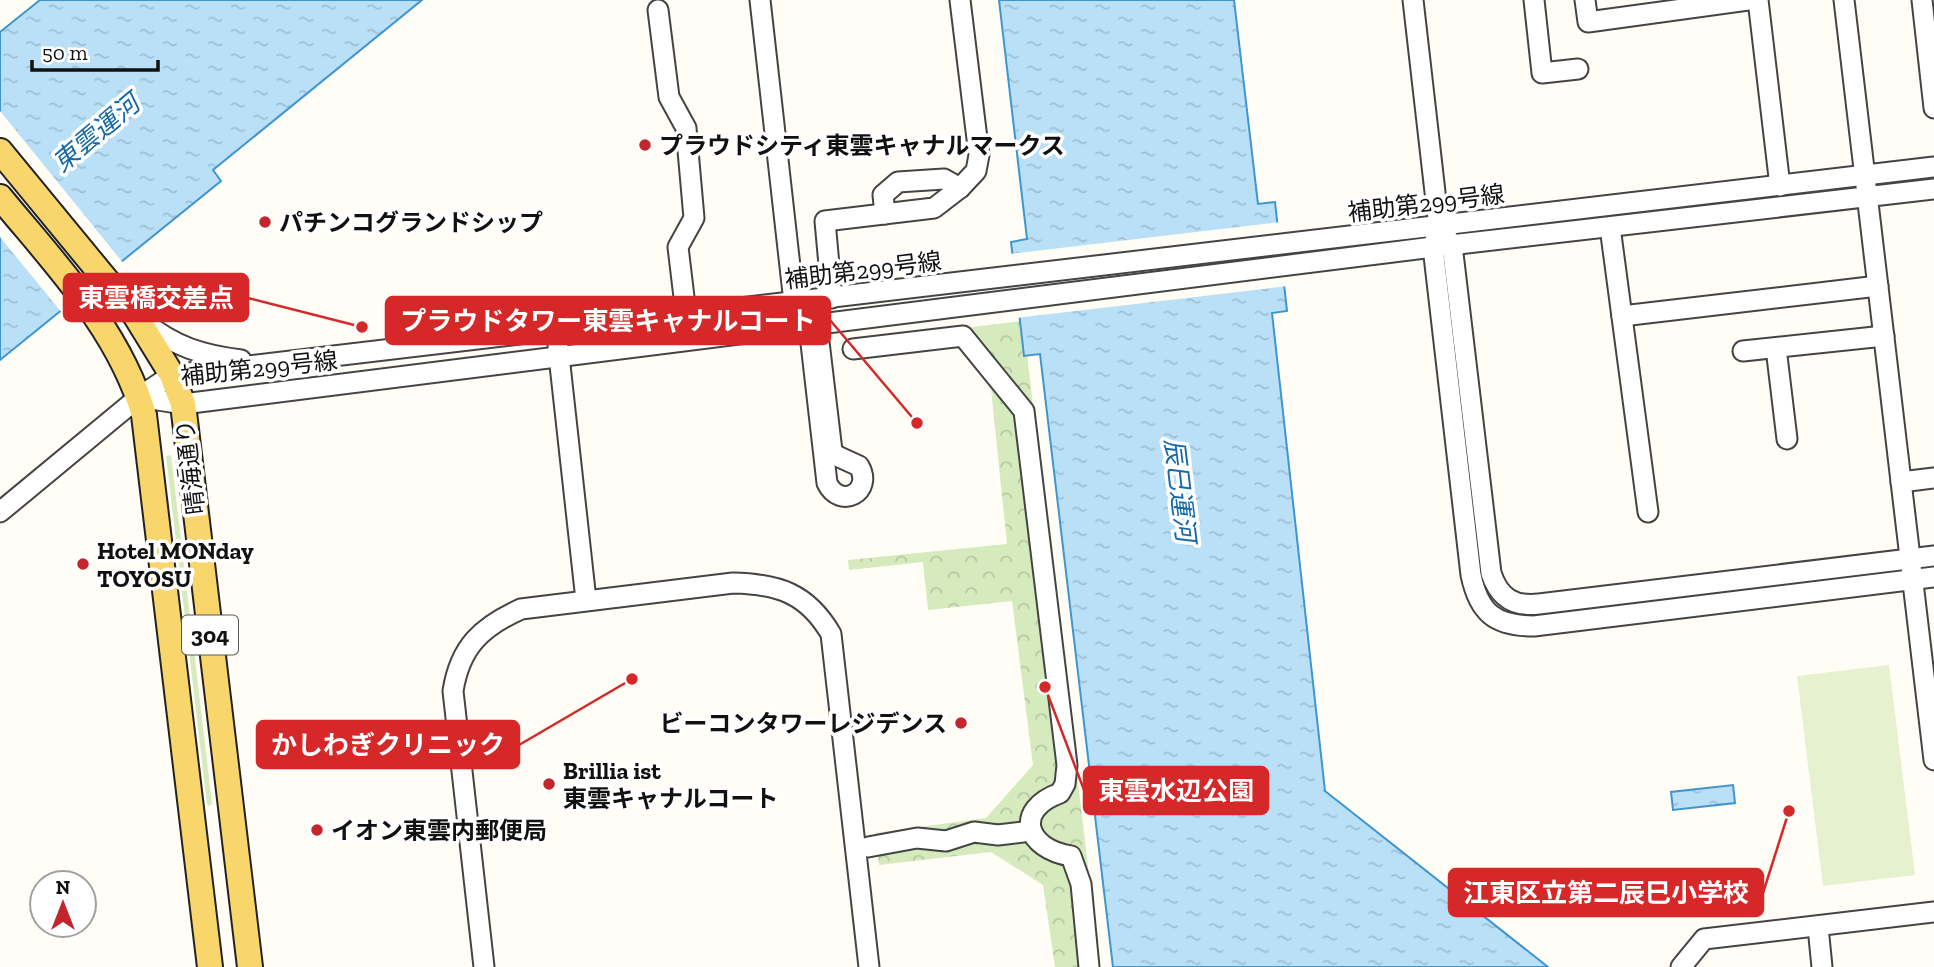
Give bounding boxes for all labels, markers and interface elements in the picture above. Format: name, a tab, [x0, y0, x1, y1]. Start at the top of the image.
scale bar	[32, 28, 158, 72]
text: 50 m	[42, 40, 88, 65]
water label: 東雲運河	[46, 84, 150, 179]
place label: プラウドシティ東雲キャナルマークス	[659, 131, 1065, 160]
marker: プラウドシティ東雲キャナルマークス	[637, 137, 653, 153]
street label: 補助第299号線	[1346, 179, 1506, 227]
place label: パチンコグランドシップ	[279, 208, 543, 237]
marker: パチンコグランドシップ	[257, 214, 273, 230]
street label: 補助第299号線	[783, 246, 943, 294]
callout: 東雲橋交差点	[64, 274, 248, 321]
text: 東雲橋交差点	[78, 282, 234, 314]
callout: プラウドタワー東雲キャナルコート	[386, 297, 830, 344]
text: プラウドタワー東雲キャナルコート	[400, 305, 816, 337]
street label: 補助第299号線	[179, 345, 339, 391]
street label: 晴海通り	[170, 418, 210, 516]
water label: 辰巳運河	[1158, 436, 1203, 549]
place label: Hotel MONday TOYOSU	[97, 536, 254, 593]
marker: Hotel MONday TOYOSU	[75, 556, 91, 572]
road number: 304	[182, 615, 238, 654]
place label: ビーコンタワーレジデンス	[659, 709, 947, 738]
marker: ビーコンタワーレジデンス	[953, 715, 969, 731]
callout: かしわぎクリニック	[257, 721, 519, 768]
text: かしわぎクリニック	[271, 729, 505, 761]
place label: Brillia ist 東雲キャナルコート	[563, 756, 779, 813]
callout: 東雲水辺公園	[1084, 767, 1268, 814]
text: 東雲水辺公園	[1098, 775, 1254, 807]
marker: Brillia ist 東雲キャナルコート	[541, 776, 557, 792]
place label: イオン東雲内郵便局	[331, 816, 547, 845]
marker: イオン東雲内郵便局	[309, 822, 325, 838]
north arrow	[28, 869, 98, 939]
callout: 江東区立第二辰巳小学校	[1449, 869, 1763, 916]
text: N	[56, 876, 70, 899]
text: 江東区立第二辰巳小学校	[1463, 877, 1749, 909]

